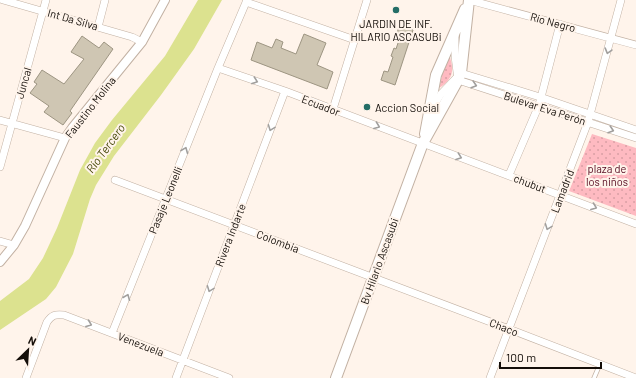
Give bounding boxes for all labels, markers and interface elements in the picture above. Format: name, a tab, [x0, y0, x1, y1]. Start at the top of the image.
marker: JARDIN DE INF. HILARIO ASCASUBi	[391, 5, 401, 15]
street label: Int Da Silva	[46, 6, 100, 32]
street label: Río Negro	[529, 10, 577, 34]
place label: JARDIN DE INF. HILARIO ASCASUBi	[351, 17, 442, 43]
one-way arrow	[604, 47, 613, 54]
street label: Juncal	[12, 66, 34, 100]
street label: Faustino Molina	[62, 74, 118, 140]
one-way arrow	[251, 76, 258, 84]
one-way arrow	[470, 80, 477, 89]
street label: Bulevar Eva Perón	[502, 89, 588, 127]
street label: Ecuador	[300, 92, 342, 118]
place label: Accion Social	[375, 101, 439, 114]
marker: Accion Social	[362, 102, 372, 112]
water label: Río Tercero	[83, 121, 127, 175]
one-way arrow	[373, 121, 380, 129]
one-way arrow	[268, 124, 276, 131]
one-way arrow	[607, 125, 614, 133]
one-way arrow	[180, 147, 188, 155]
one-way arrow	[456, 152, 463, 160]
park label: plaza de los niños	[586, 162, 628, 188]
street label: Pasaje Leonelli	[146, 164, 184, 236]
street label: Lamadrid	[548, 167, 576, 215]
street label: chubut	[512, 171, 548, 195]
street label: Rivera Indarte	[212, 202, 248, 268]
one-way arrow	[591, 203, 598, 211]
street label: Bv Hilario Ascasubi	[357, 216, 401, 306]
one-way arrow	[545, 224, 553, 231]
street label: Colombia	[255, 227, 301, 255]
one-way arrow	[206, 285, 214, 292]
one-way arrow	[122, 294, 130, 301]
street label: Chaco	[488, 316, 520, 338]
one-way arrow	[85, 320, 92, 328]
street label: Venezuela	[116, 329, 166, 359]
north arrow	[8, 330, 48, 370]
text: N	[26, 333, 39, 348]
scale bar	[500, 344, 601, 370]
text: 100 m	[506, 350, 536, 364]

